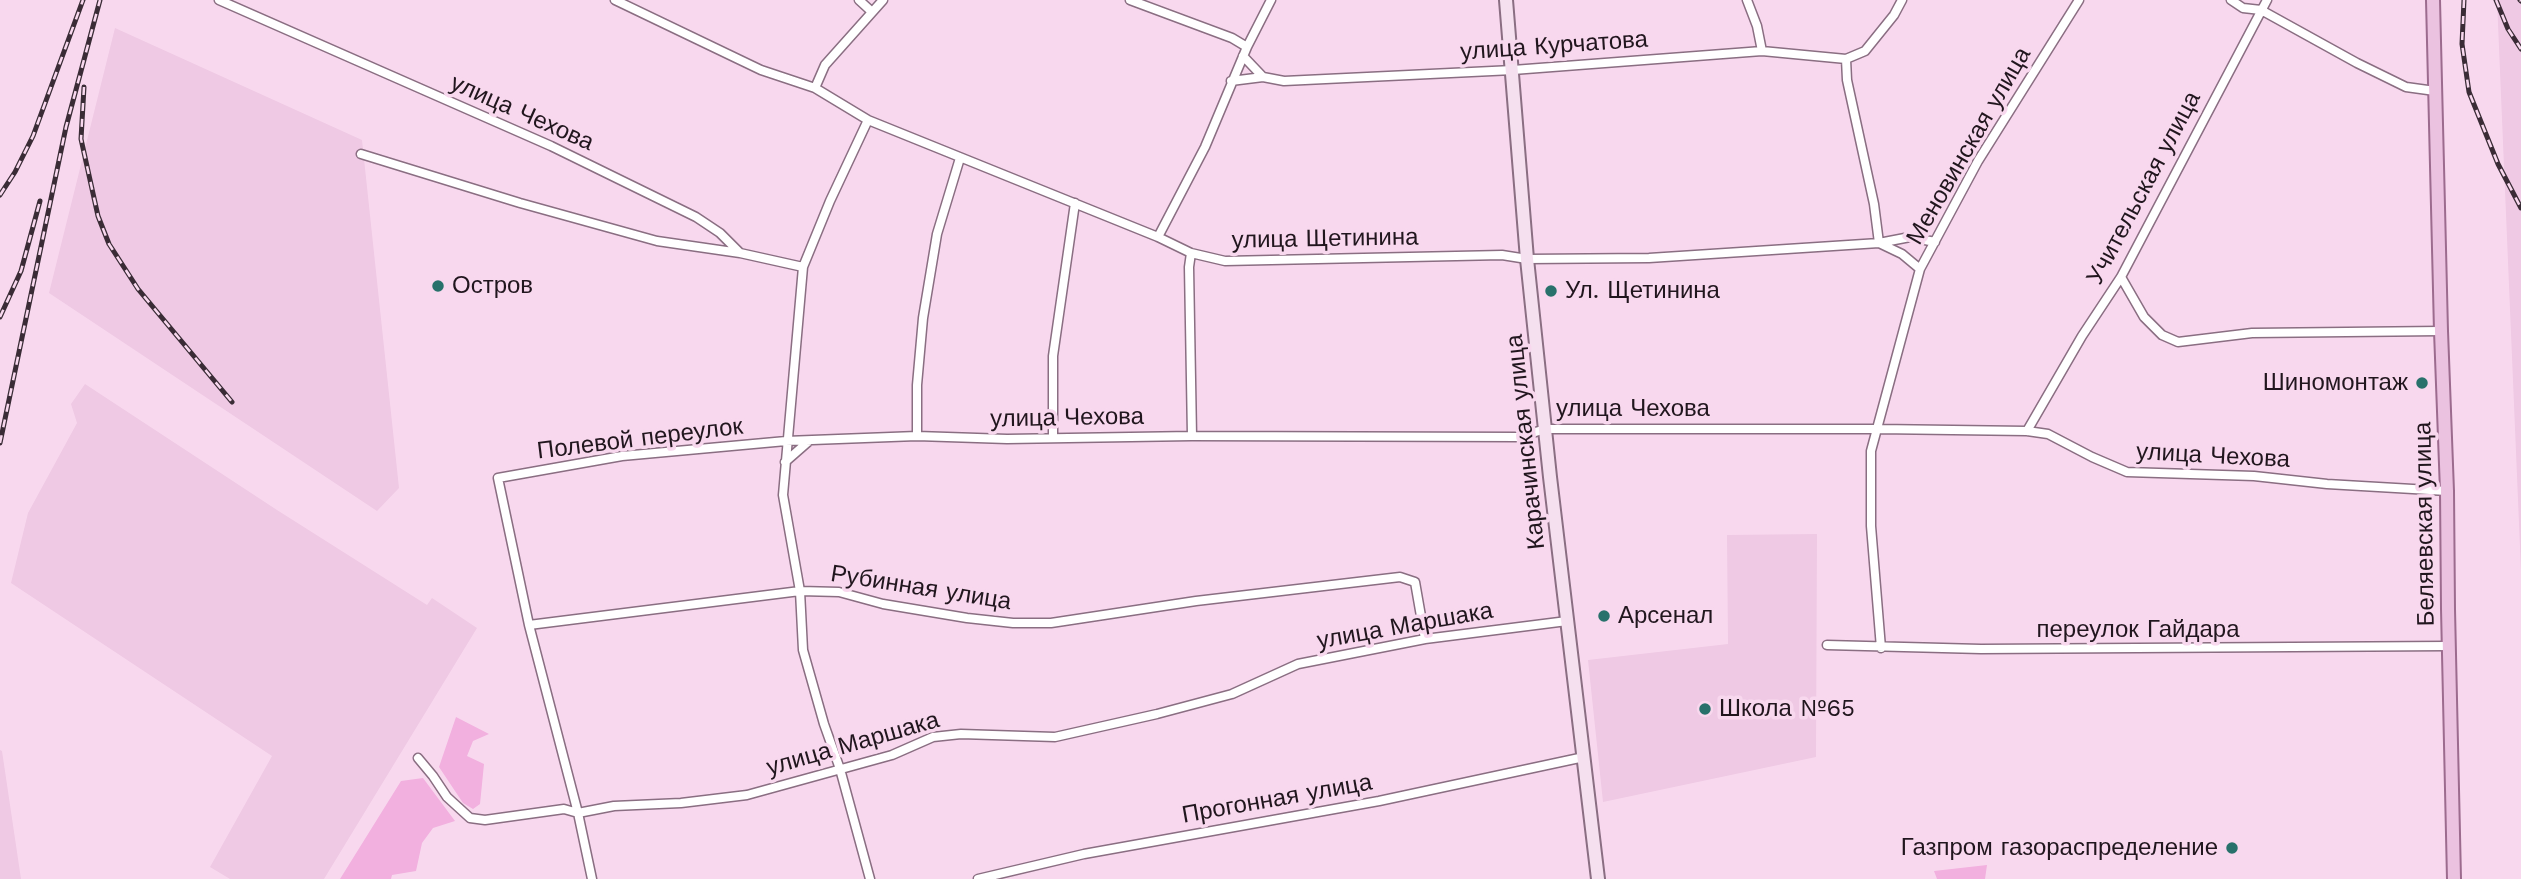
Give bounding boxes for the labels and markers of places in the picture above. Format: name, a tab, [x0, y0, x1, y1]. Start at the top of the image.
place label: Остров	[452, 272, 533, 300]
place label: Ул. Щетинина	[1565, 277, 1720, 305]
marker: Остров	[430, 278, 446, 294]
marker: Ул. Щетинина	[1543, 283, 1559, 299]
place label: Шиномонтаж	[2263, 369, 2408, 397]
marker: Шиномонтаж	[2414, 375, 2430, 391]
place label: Арсенал	[1618, 602, 1713, 630]
marker: Арсенал	[1596, 608, 1612, 624]
place label: Школа №65	[1719, 695, 1855, 723]
marker: Школа №65	[1697, 701, 1713, 717]
place label: Газпром газораспределение	[1901, 834, 2218, 862]
marker: Газпром газораспределение	[2224, 840, 2240, 856]

